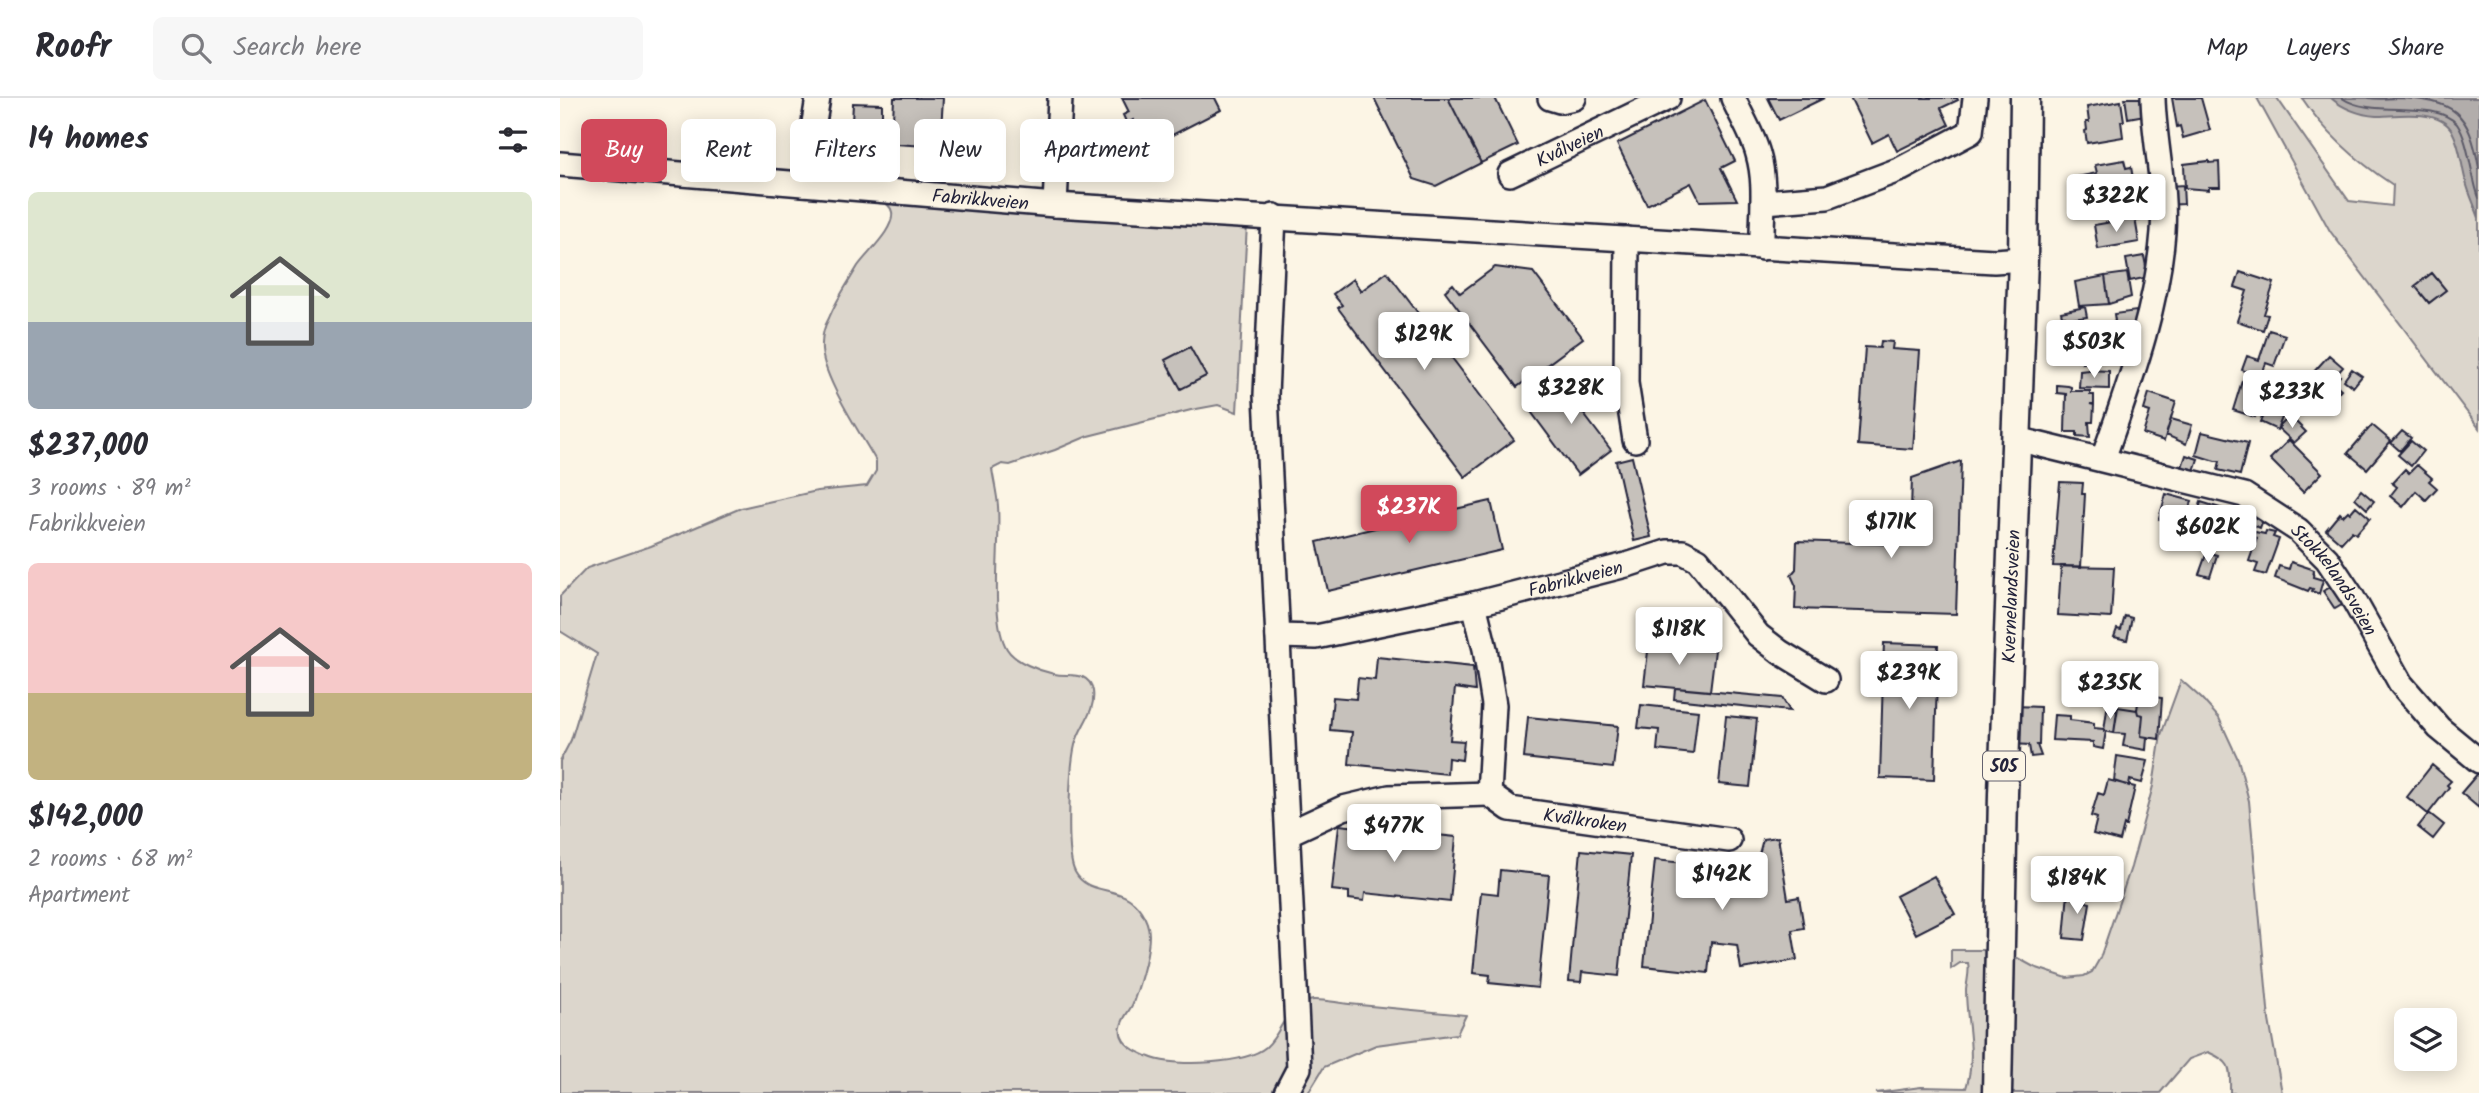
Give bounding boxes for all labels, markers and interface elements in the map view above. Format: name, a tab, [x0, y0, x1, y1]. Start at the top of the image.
search box	[153, 17, 643, 80]
text: Roofr	[35, 22, 111, 75]
text: Search here	[233, 27, 361, 69]
icon: search	[177, 29, 215, 67]
text: Map	[2206, 29, 2248, 68]
text: Layers	[2286, 29, 2350, 68]
text: Share	[2388, 29, 2444, 68]
text: 14 homes	[28, 116, 149, 164]
street label: Kvålveien	[1531, 118, 1610, 176]
chip: Buy	[581, 119, 667, 182]
chip: Rent	[681, 119, 776, 182]
chip: Filters	[790, 119, 900, 182]
chip: New	[914, 119, 1006, 182]
chip: Apartment	[1020, 119, 1174, 182]
icon: filters	[494, 121, 532, 159]
pin: $322K	[2067, 174, 2165, 234]
text: $322K	[2083, 179, 2149, 215]
street label: Fabrikkveien	[931, 182, 1030, 220]
icon: home	[217, 238, 343, 364]
pin: $129K	[1375, 313, 1473, 372]
text: $129K	[1394, 317, 1454, 353]
pin: $503K	[2045, 320, 2143, 380]
text: $503K	[2062, 325, 2126, 361]
pin: $328K	[1522, 366, 1620, 426]
pin: $233K	[2243, 370, 2341, 430]
text: $328K	[1537, 371, 1605, 407]
text: $233K	[2259, 375, 2325, 411]
text: $237,000	[28, 423, 148, 471]
text: 3 rooms · 89 m²	[28, 471, 191, 507]
pin: $237K	[1360, 486, 1458, 545]
text: $237K	[1377, 490, 1441, 526]
pin: $171K	[1842, 500, 1940, 560]
text: $171K	[1865, 505, 1917, 541]
pin: $602K	[2159, 505, 2257, 565]
text: Fabrikkveien	[28, 507, 146, 543]
text: $602K	[2175, 510, 2241, 546]
street label: Stokkelandsveien	[2282, 517, 2384, 642]
street label: Kvernelandsveien	[1995, 529, 2030, 664]
street label: Fabrikkveien	[1525, 553, 1627, 607]
pin: $118K	[1630, 608, 1728, 667]
icon: home	[217, 609, 343, 735]
text: $118K	[1652, 612, 1706, 648]
pin: $239K	[1860, 652, 1958, 711]
text: $239K	[1876, 656, 1942, 692]
pin: $235K	[2061, 662, 2159, 721]
text: $235K	[2077, 666, 2143, 702]
road number: 505	[1983, 752, 2025, 780]
text: $142,000	[28, 794, 143, 842]
street label: Kvålkroken	[1541, 801, 1629, 842]
pin: $477K	[1345, 804, 1443, 864]
text: $477K	[1363, 809, 1425, 845]
text: 2 rooms · 68 m²	[28, 842, 192, 878]
pin: $142K	[1673, 852, 1771, 912]
pin: $184K	[2028, 856, 2126, 916]
text: $142K	[1692, 857, 1752, 893]
text: $184K	[2047, 861, 2107, 897]
text: Apartment	[28, 878, 130, 914]
map controls	[2394, 1008, 2457, 1071]
button: layers	[2394, 1008, 2457, 1071]

